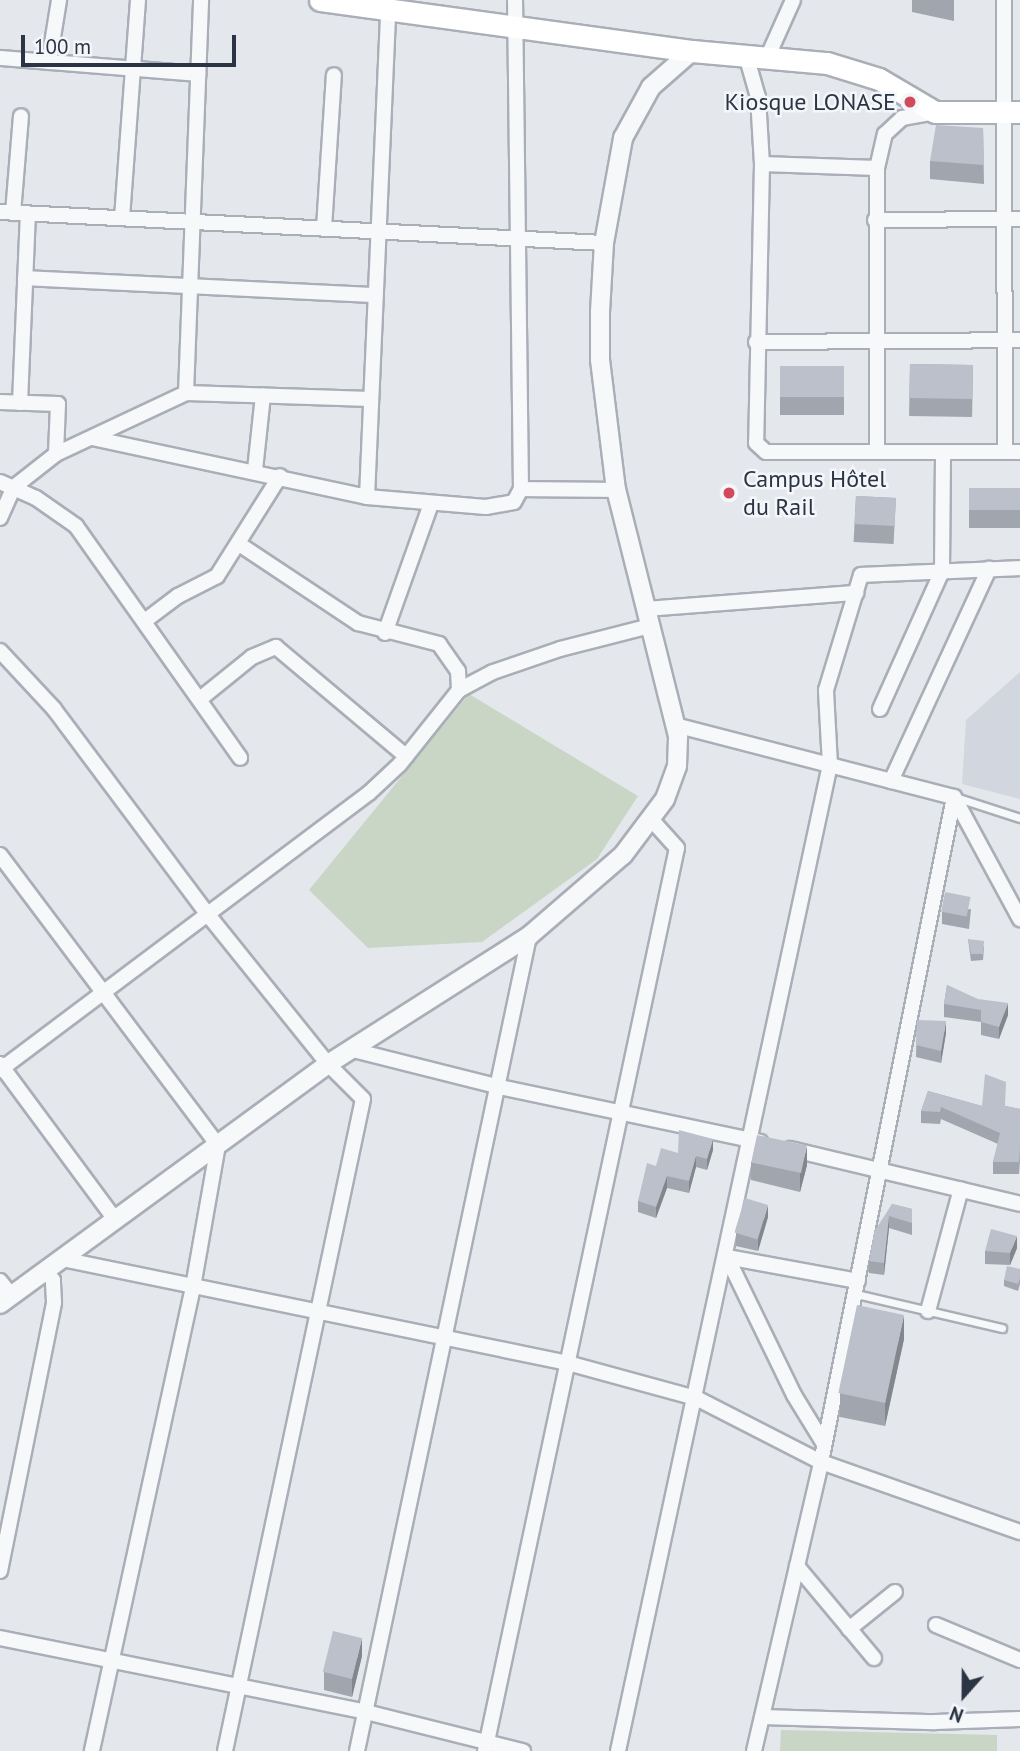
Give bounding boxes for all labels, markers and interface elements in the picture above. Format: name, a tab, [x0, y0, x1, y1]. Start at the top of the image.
scale bar	[24, 21, 240, 65]
text: 100 m	[34, 33, 91, 60]
place label: Kiosque LONASE	[724, 88, 896, 116]
marker: Kiosque LONASE	[902, 94, 918, 110]
place label: Campus Hôtel du Rail	[743, 465, 886, 521]
marker: Campus Hôtel du Rail	[721, 485, 737, 501]
north arrow	[929, 1660, 999, 1730]
text: N	[946, 1701, 967, 1728]

